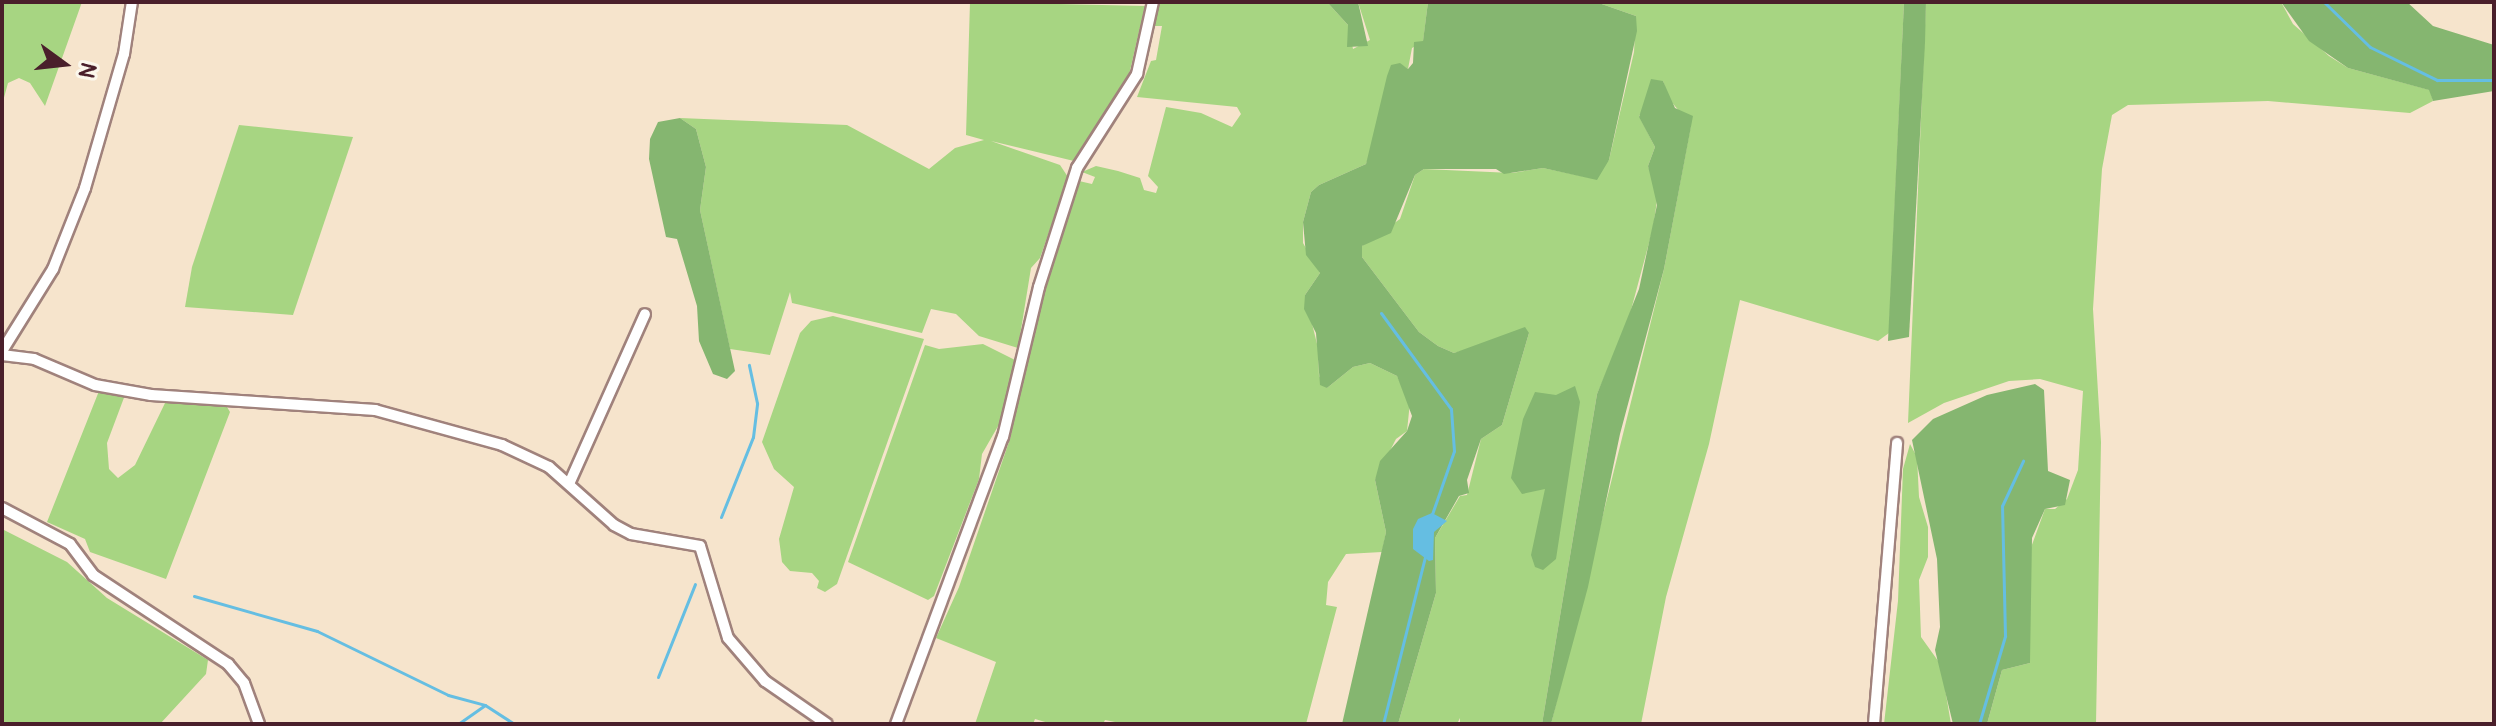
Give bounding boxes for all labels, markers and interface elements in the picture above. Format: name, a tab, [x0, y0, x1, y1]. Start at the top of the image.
north arrow	[24, 24, 104, 104]
text: N	[72, 59, 103, 81]

